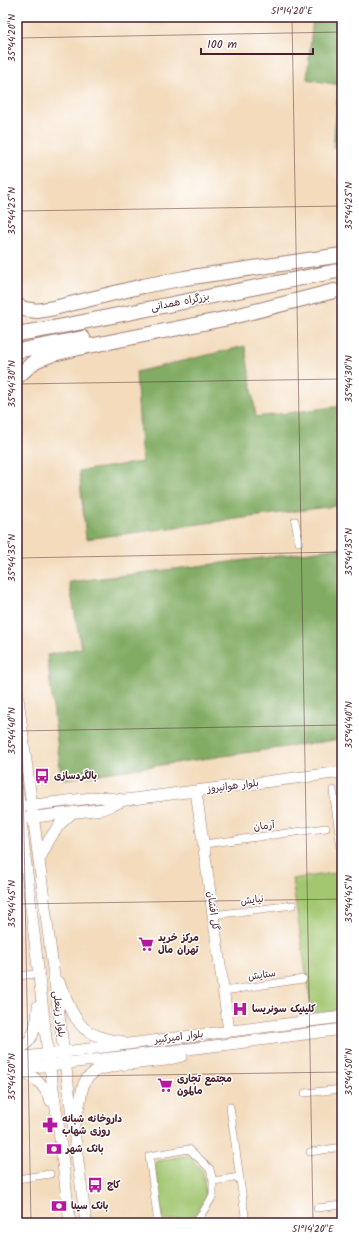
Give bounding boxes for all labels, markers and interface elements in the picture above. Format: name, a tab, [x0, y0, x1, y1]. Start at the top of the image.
text: 51°14'20"E	[271, 3, 314, 19]
text: 35°44'20"N	[4, 14, 20, 62]
scale bar	[201, 30, 313, 56]
text: 100 m	[207, 35, 238, 54]
text: 35°44'25"N	[341, 182, 357, 230]
text: 35°44'25"N	[4, 187, 20, 235]
street label: بزرگراه همدانی	[149, 288, 211, 316]
text: 35°44'30"N	[341, 355, 357, 403]
text: 35°44'30"N	[4, 360, 20, 408]
text: 35°44'35"N	[341, 528, 357, 576]
text: 35°44'35"N	[4, 534, 20, 582]
text: 35°44'40"N	[341, 701, 357, 749]
text: 35°44'40"N	[4, 707, 20, 755]
bus stop icon: بالگردسازی	[33, 767, 51, 785]
place label: بالگردسازی	[54, 768, 97, 784]
street label: بلوار هوانیروز	[205, 775, 260, 797]
street label: آرمان	[253, 817, 276, 835]
text: 35°44'45"N	[341, 875, 357, 923]
text: 35°44'45"N	[4, 880, 20, 928]
street label: گل افشان	[202, 890, 224, 932]
street label: نیایش	[240, 891, 264, 909]
place label: مرکز خرید تهران مال	[158, 930, 199, 958]
supermarket icon: مرکز خرید تهران مال	[137, 935, 155, 953]
street label: ستایش	[247, 965, 277, 985]
street label: بلوار زینعلی	[48, 990, 70, 1038]
hospital icon: کلینیک سونریسا	[231, 1000, 249, 1018]
place label: کلینیک سونریسا	[252, 1001, 316, 1017]
street label: بلوار امیرکبیر	[153, 1026, 204, 1048]
text: 35°44'50"N	[341, 1048, 357, 1096]
text: 35°44'50"N	[4, 1053, 20, 1101]
place label: مجتمع تجاری مالمون	[177, 1071, 232, 1099]
supermarket icon: مجتمع تجاری مالمون	[156, 1076, 174, 1094]
place label: داروخانه شبانه روزی شهاب	[62, 1111, 122, 1139]
pharmacy icon: داروخانه شبانه روزی شهاب	[41, 1116, 59, 1134]
bank icon: بانک شهر	[45, 1140, 63, 1158]
place label: بانک شهر	[65, 1141, 104, 1157]
bus stop icon: کاج	[86, 1176, 104, 1194]
place label: کاج	[107, 1177, 121, 1193]
bank icon: بانک سینا	[50, 1197, 68, 1215]
place label: بانک سینا	[71, 1198, 109, 1214]
text: 51°14'20"E	[292, 1221, 335, 1237]

